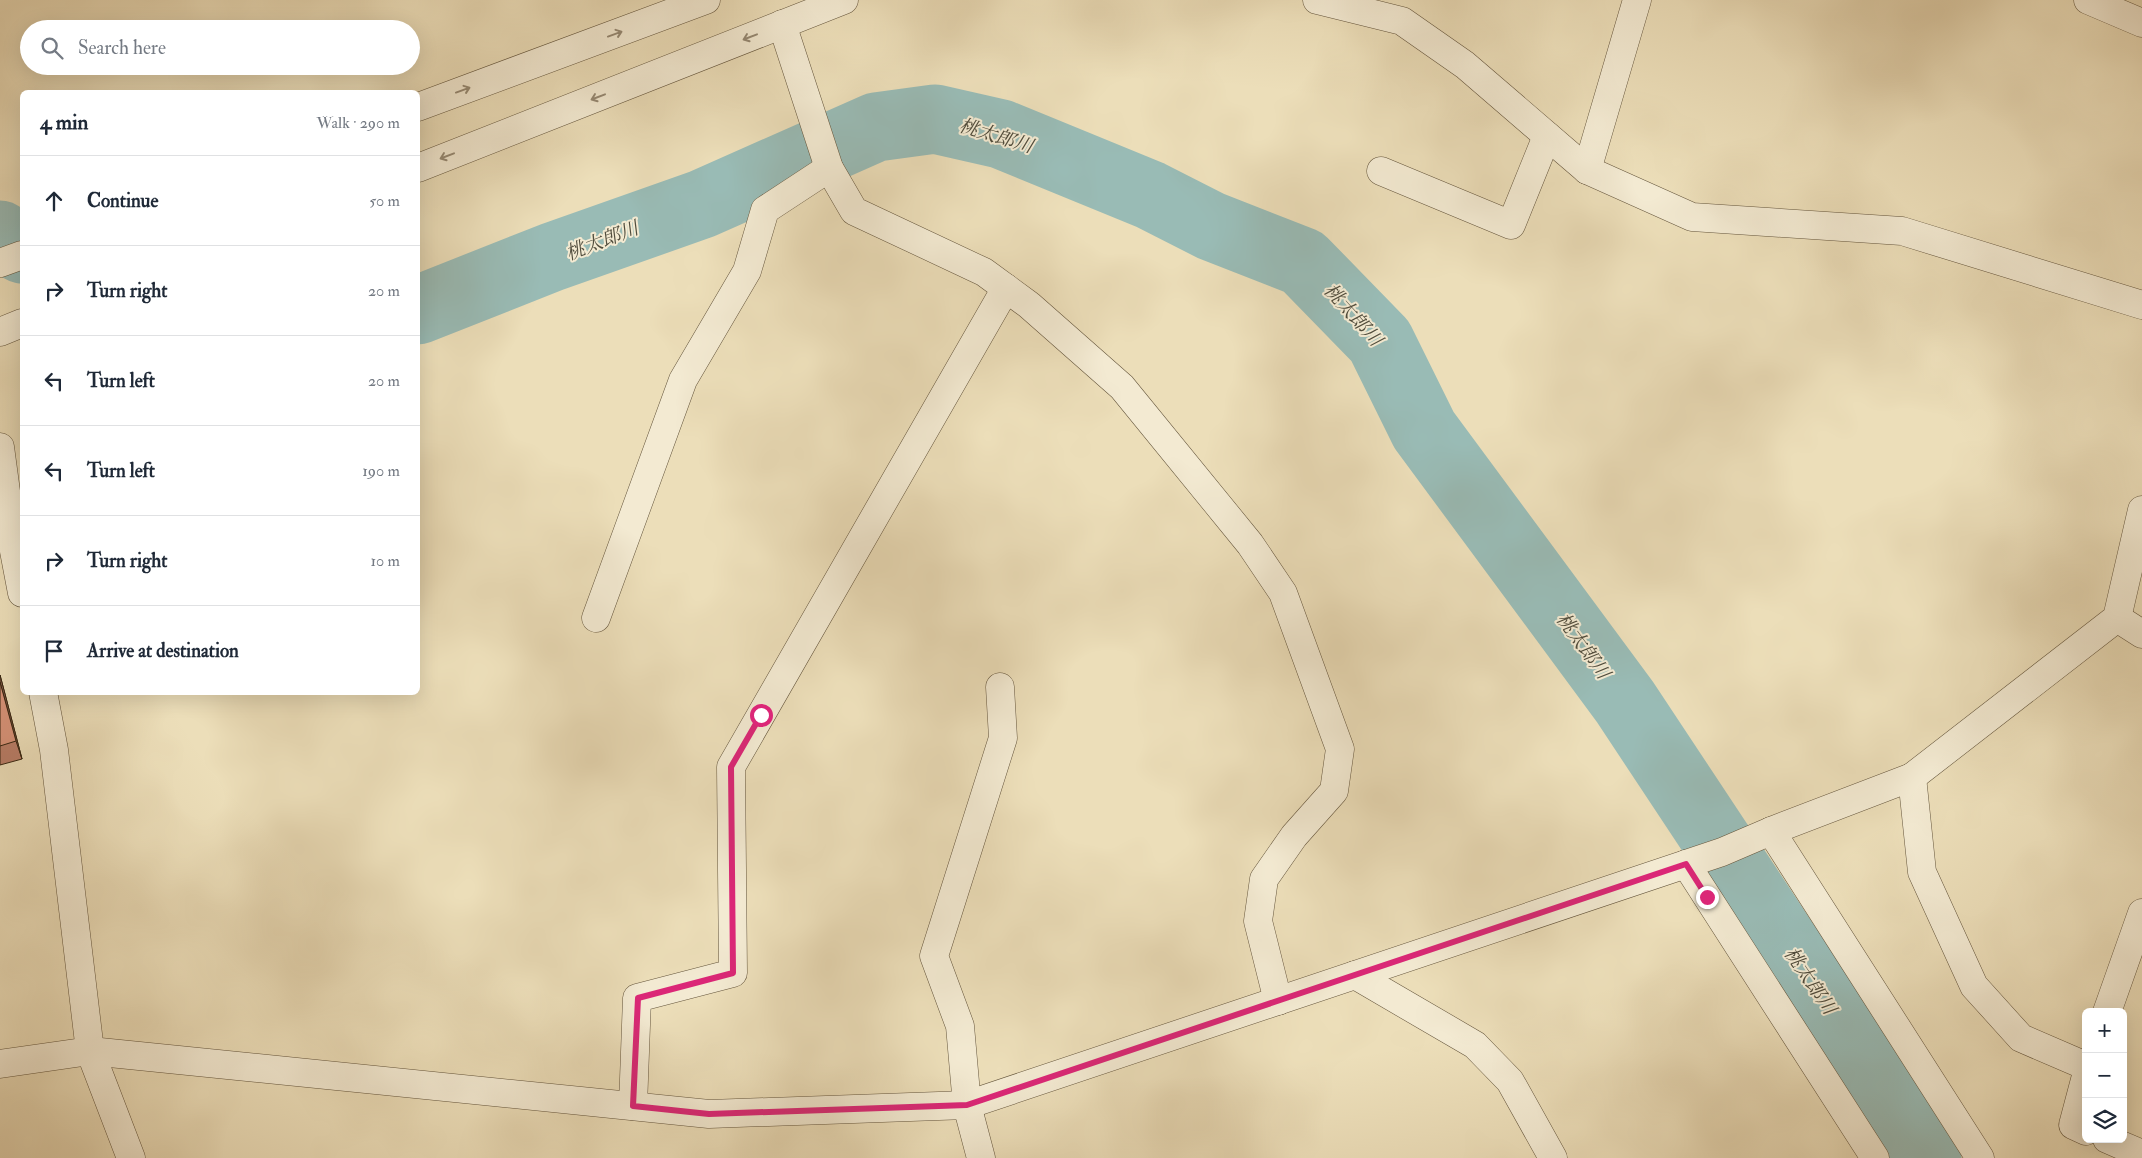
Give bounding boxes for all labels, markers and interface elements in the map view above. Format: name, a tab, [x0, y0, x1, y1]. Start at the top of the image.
search box	[20, 20, 420, 75]
one-way arrow	[607, 29, 623, 38]
one-way arrow	[742, 33, 758, 42]
icon: search	[38, 34, 66, 62]
text: Search here	[78, 36, 166, 60]
one-way arrow	[455, 85, 470, 94]
one-way arrow	[591, 92, 606, 102]
text: 4 min	[40, 109, 88, 136]
text: Walk · 290 m	[317, 113, 400, 133]
water label: 桃太郎川	[956, 113, 1038, 159]
one-way arrow	[440, 152, 455, 161]
icon: ahead	[40, 187, 68, 215]
text: Continue	[87, 189, 158, 213]
text: 50 m	[369, 191, 400, 211]
water label: 桃太郎川	[562, 215, 644, 266]
icon: right	[40, 277, 68, 305]
text: Turn right	[87, 279, 167, 303]
water label: 桃太郎川	[1319, 279, 1389, 353]
text: 20 m	[368, 281, 400, 301]
icon: left	[40, 367, 68, 395]
text: Turn left	[87, 369, 155, 393]
text: 20 m	[368, 371, 400, 391]
icon: left	[40, 457, 68, 485]
text: Turn left	[87, 459, 155, 483]
text: 190 m	[362, 461, 400, 481]
icon: right	[40, 547, 68, 575]
text: Turn right	[87, 549, 167, 573]
text: 10 m	[370, 551, 400, 571]
water label: 桃太郎川	[1551, 608, 1616, 685]
icon: arrive	[40, 637, 68, 665]
text: Arrive at destination	[87, 639, 239, 663]
route start	[750, 704, 773, 727]
route end	[1696, 886, 1719, 909]
water label: 桃太郎川	[1779, 943, 1842, 1021]
map controls	[2082, 1008, 2127, 1143]
button: +	[2082, 1008, 2127, 1053]
button: −	[2082, 1053, 2127, 1098]
button: layers	[2082, 1098, 2127, 1143]

